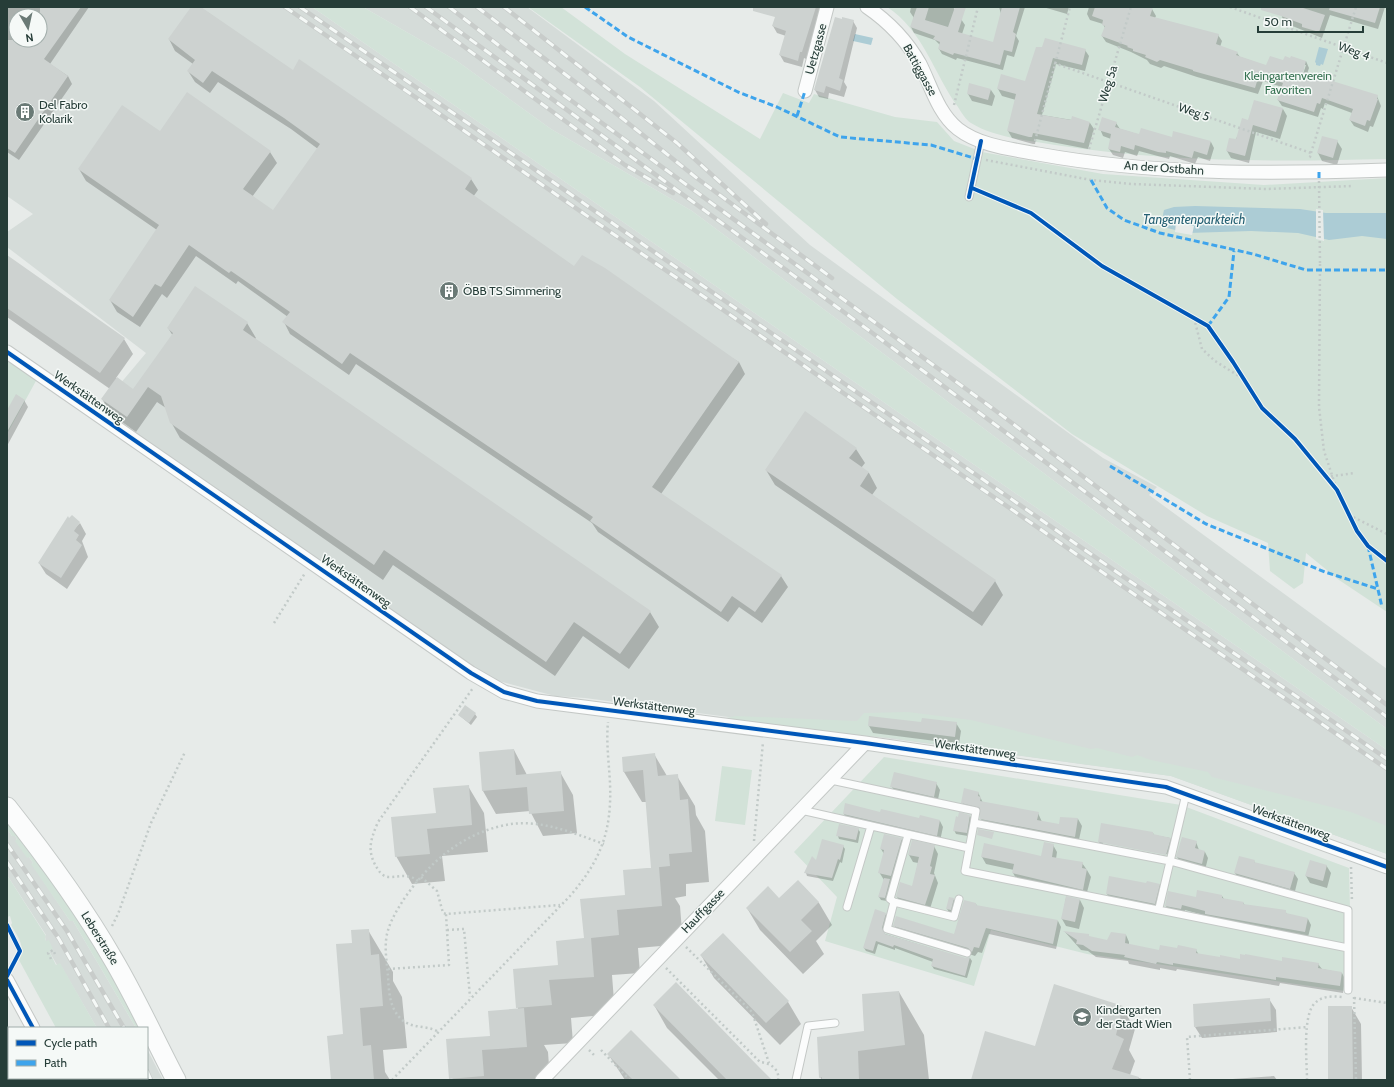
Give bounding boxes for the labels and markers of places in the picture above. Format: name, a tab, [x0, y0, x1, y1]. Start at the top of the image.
place label: Del Fabro Kolarik	[39, 97, 88, 126]
building icon: Del Fabro Kolarik	[14, 101, 36, 123]
building icon: ÖBB TS Simmering	[438, 280, 460, 302]
place label: ÖBB TS Simmering	[463, 283, 562, 298]
place label: Kindergarten der Stadt Wien	[1096, 1002, 1172, 1031]
school or university icon: Kindergarten der Stadt Wien	[1071, 1006, 1093, 1028]

